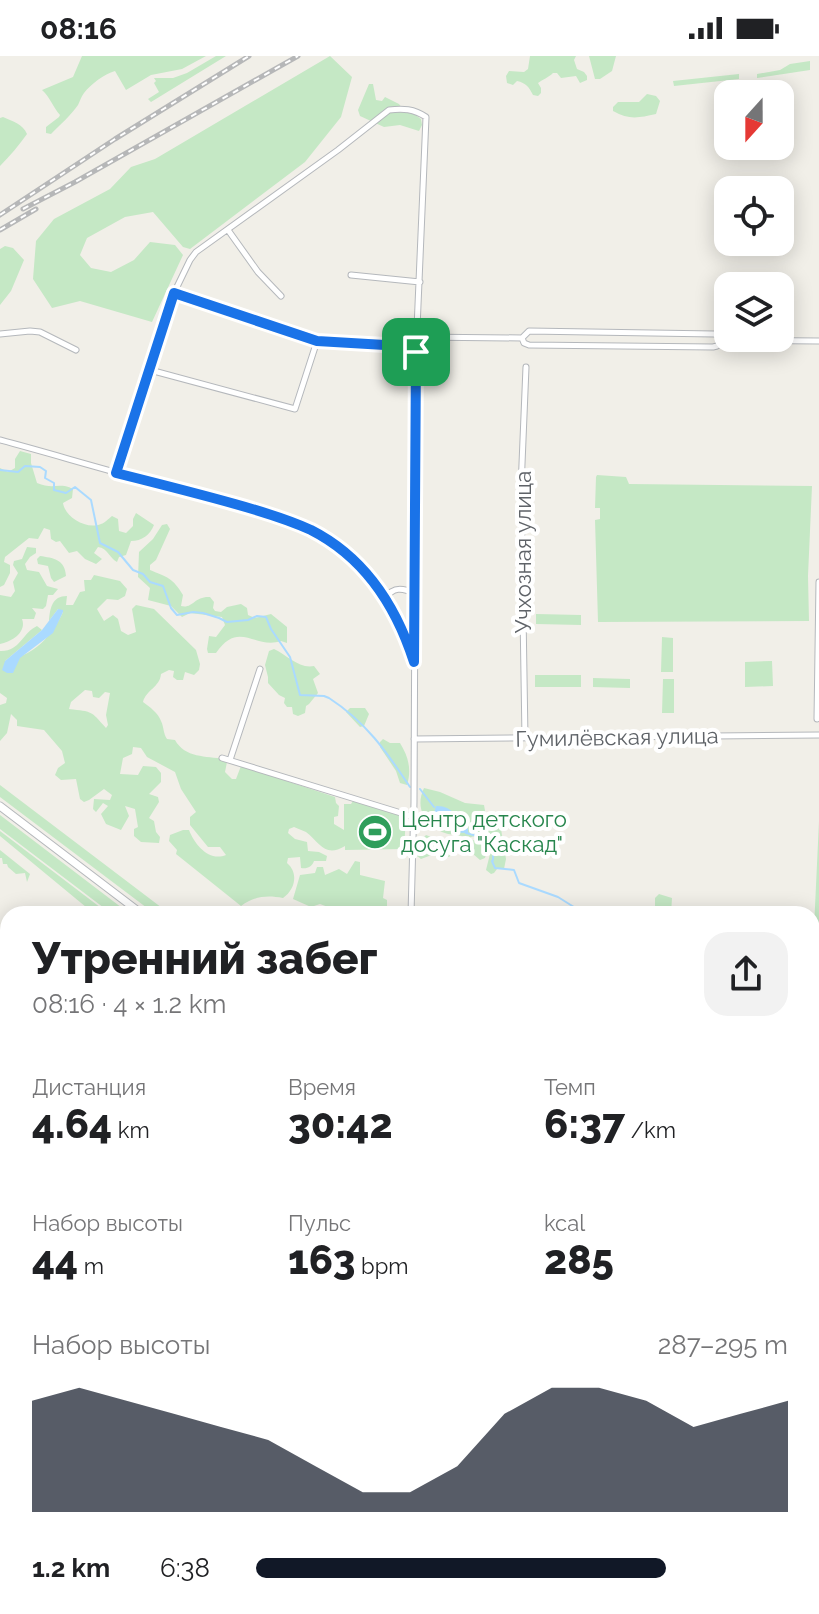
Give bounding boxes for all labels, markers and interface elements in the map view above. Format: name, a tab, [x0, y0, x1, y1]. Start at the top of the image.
text: 08:16	[40, 11, 117, 46]
north arrow	[714, 80, 794, 160]
map controls	[714, 80, 794, 352]
button: locate	[714, 176, 794, 256]
button: layers	[714, 272, 794, 352]
pin	[382, 318, 450, 386]
icon: arrive	[394, 330, 438, 374]
street label: Учхозная улица	[510, 471, 536, 633]
street label: Гумилёвская улица	[515, 722, 719, 752]
place label: Центр детского досуга "Каскад"	[401, 806, 567, 857]
sports icon: Центр детского досуга "Каскад"	[356, 813, 394, 851]
button: share	[704, 932, 788, 1016]
text: Утренний забег	[32, 933, 378, 984]
text: 08:16 · 4 × 1.2 km	[32, 989, 226, 1019]
text: Дистанция	[32, 1074, 146, 1100]
text: Время	[288, 1074, 356, 1100]
text: Темп	[544, 1074, 596, 1100]
text: 4.64	[32, 1100, 112, 1147]
text: 30:42	[288, 1100, 393, 1147]
text: 6:37	[544, 1100, 625, 1147]
text: km	[112, 1117, 150, 1143]
text: /km	[625, 1117, 676, 1143]
text: Набор высоты	[32, 1210, 183, 1236]
text: Пульс	[288, 1210, 351, 1236]
text: kcal	[544, 1210, 585, 1236]
text: 44	[32, 1236, 78, 1283]
text: 163	[288, 1236, 355, 1283]
text: 285	[544, 1236, 614, 1283]
text: m	[78, 1253, 104, 1279]
text: bpm	[355, 1253, 408, 1279]
text: Набор высоты	[32, 1330, 210, 1360]
text: 287–295 m	[658, 1330, 788, 1360]
text: 1.2 km	[32, 1553, 110, 1583]
text: 6:38	[160, 1553, 210, 1583]

